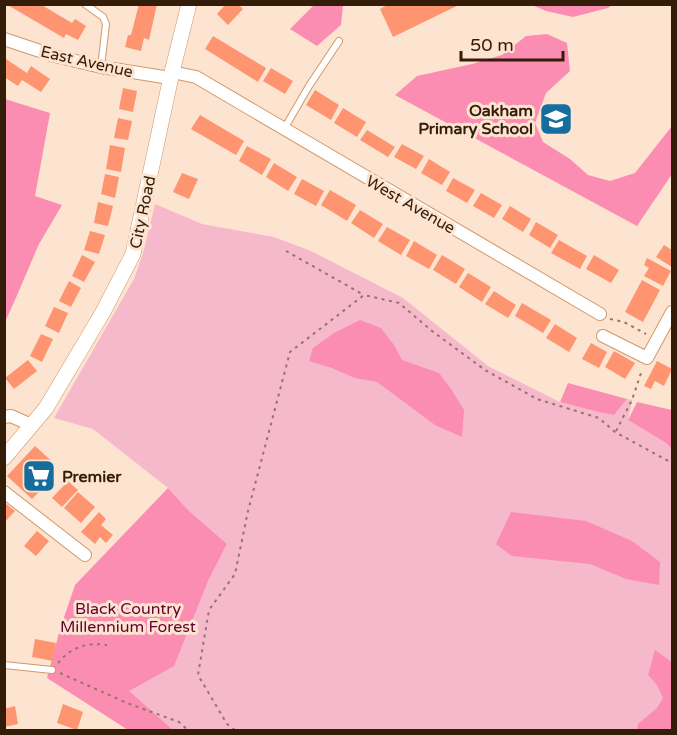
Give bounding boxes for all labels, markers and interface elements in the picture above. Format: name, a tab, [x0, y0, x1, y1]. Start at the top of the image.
scale bar	[461, 24, 563, 62]
text: 50 m	[470, 34, 514, 56]
street label: East Avenue	[39, 42, 135, 82]
place label: Oakham Primary School	[418, 101, 533, 139]
school or university icon: Oakham Primary School	[538, 101, 574, 137]
street label: West Avenue	[362, 171, 459, 238]
street label: City Road	[125, 174, 160, 251]
supermarket icon: Premier	[21, 458, 57, 494]
place label: Premier	[62, 467, 122, 487]
park label: Black Country Millennium Forest	[60, 599, 196, 637]

